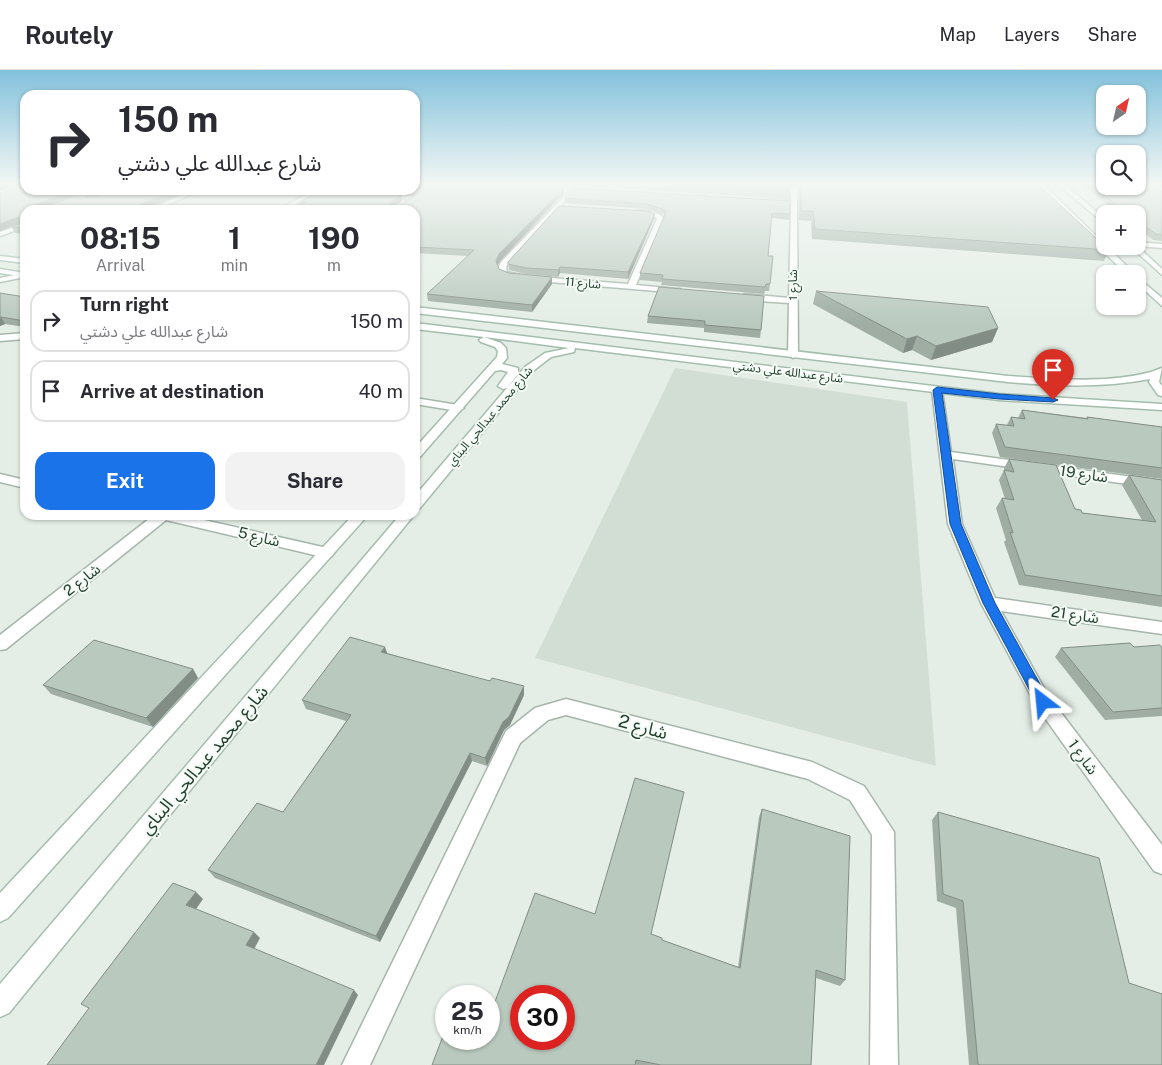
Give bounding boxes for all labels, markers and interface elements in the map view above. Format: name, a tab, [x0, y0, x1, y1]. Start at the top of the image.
text: Routely	[25, 21, 114, 49]
text: Map	[940, 24, 976, 45]
text: Layers	[1004, 24, 1060, 45]
text: Share	[1088, 24, 1137, 45]
north arrow	[1096, 85, 1146, 135]
map controls	[1096, 85, 1146, 315]
text: 150 m	[118, 99, 218, 140]
icon: right	[35, 110, 100, 175]
button: search	[1096, 145, 1146, 195]
text: شارع عبدالله علي دشتي	[118, 150, 321, 176]
button: +	[1096, 205, 1146, 255]
text: 08:15	[80, 220, 161, 256]
text: 1	[228, 220, 241, 256]
text: 190	[308, 220, 360, 256]
text: Arrival	[96, 256, 145, 275]
text: min	[221, 256, 248, 275]
text: m	[327, 256, 341, 275]
button: −	[1096, 265, 1146, 315]
street label: شارع 1	[786, 269, 802, 301]
street label: شارع 11	[564, 274, 602, 294]
text: Turn right	[80, 293, 169, 315]
icon: right	[37, 307, 65, 335]
text: 150 m	[350, 310, 403, 332]
text: شارع عبدالله علي دشتي	[80, 322, 228, 341]
pin	[1032, 349, 1074, 400]
icon: arrive	[1039, 356, 1067, 384]
street label: شارع عبدالله علي دشتي	[732, 358, 844, 388]
street label: شارع محمد عبدالحي البناي	[444, 364, 538, 470]
icon: arrive	[37, 377, 65, 405]
text: Arrive at destination	[80, 380, 264, 402]
text: 40 m	[358, 380, 403, 402]
button: Exit	[35, 452, 215, 510]
button: Share	[225, 452, 405, 510]
street label: شارع 19	[1058, 462, 1109, 489]
street label: شارع 5	[236, 523, 282, 554]
street label: شارع 2	[60, 560, 106, 602]
street label: شارع 21	[1050, 603, 1100, 630]
position arrow	[1016, 675, 1068, 727]
street label: شارع محمد عبدالحي البناي	[135, 681, 275, 841]
street label: شارع 2	[615, 710, 670, 747]
street label: شارع 1	[1062, 736, 1102, 780]
speed limit sign: 30	[510, 985, 575, 1050]
text: 25	[451, 996, 484, 1026]
text: km/h	[453, 1023, 482, 1037]

